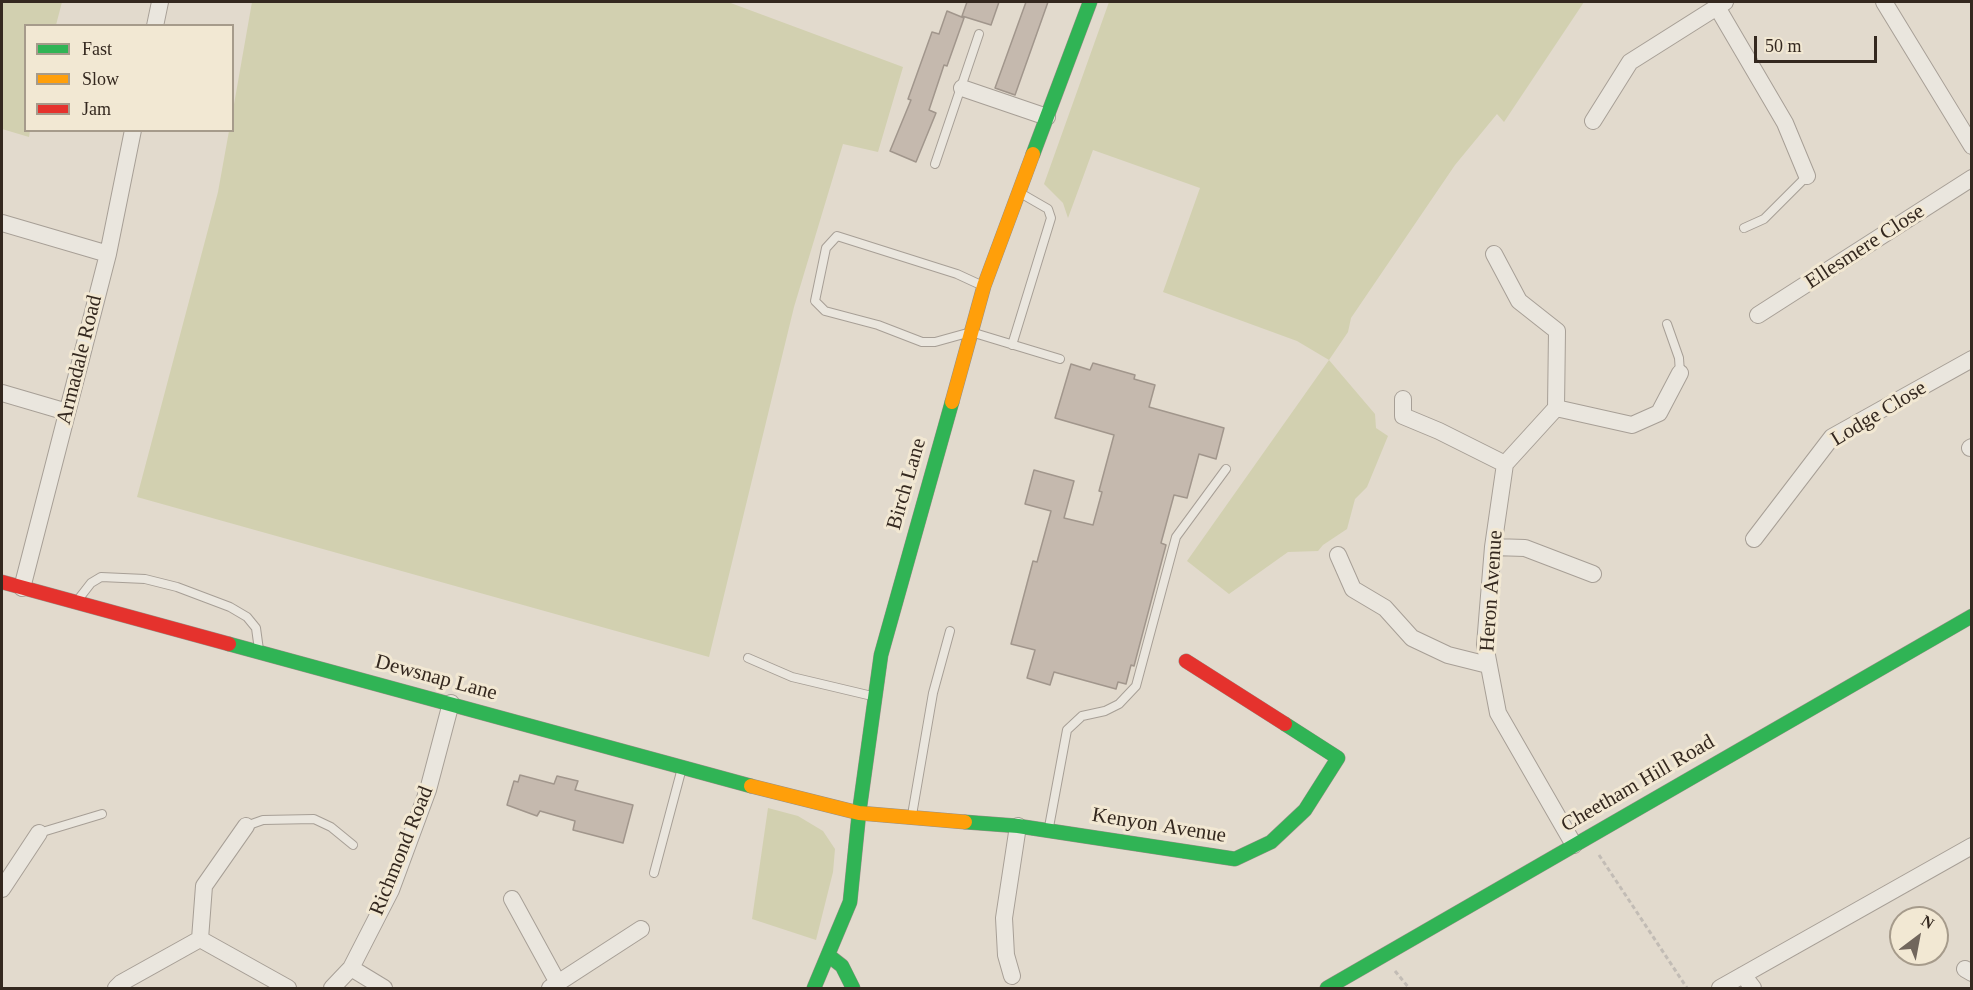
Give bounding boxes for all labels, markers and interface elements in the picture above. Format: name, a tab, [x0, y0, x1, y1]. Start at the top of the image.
legend	[24, 24, 234, 132]
scale bar	[1757, 24, 1880, 62]
text: 50 m	[1765, 36, 1802, 56]
text: Fast	[82, 39, 112, 59]
text: Slow	[82, 69, 119, 89]
text: Jam	[82, 99, 111, 119]
street label: Ellesmere Close	[1801, 199, 1929, 295]
street label: Armadale Road	[52, 293, 108, 427]
street label: Lodge Close	[1827, 376, 1931, 452]
street label: Birch Lane	[882, 435, 932, 533]
street label: Heron Avenue	[1475, 530, 1509, 652]
street label: Dewsnap Lane	[372, 650, 500, 706]
street label: Cheetham Hill Road	[1557, 730, 1719, 838]
street label: Richmond Road	[365, 783, 439, 919]
street label: Kenyon Avenue	[1090, 803, 1228, 849]
north arrow	[1889, 906, 1949, 966]
text: N	[1918, 912, 1937, 932]

